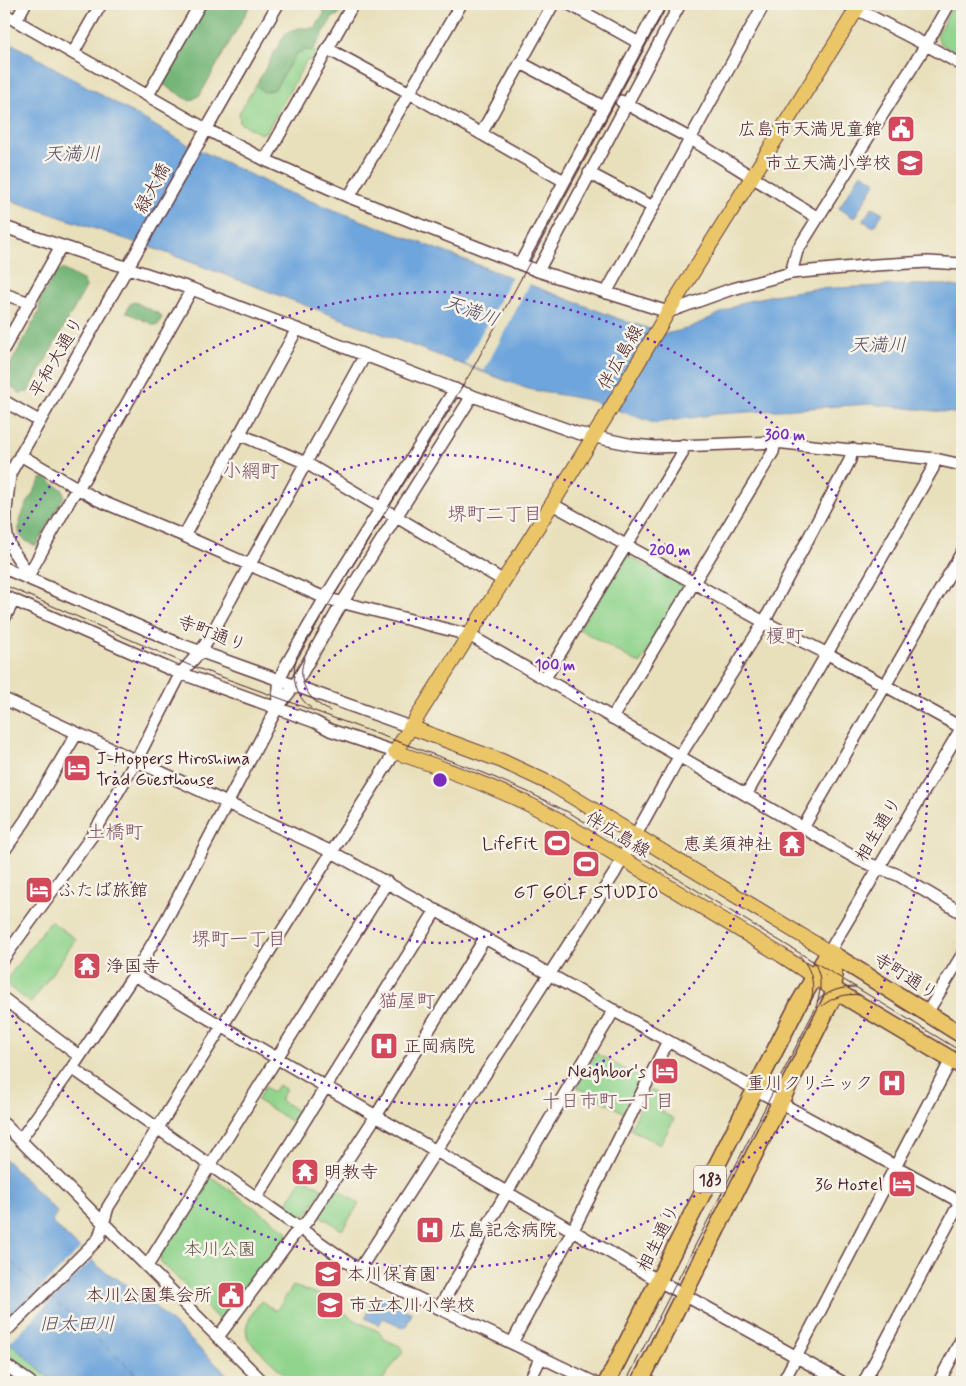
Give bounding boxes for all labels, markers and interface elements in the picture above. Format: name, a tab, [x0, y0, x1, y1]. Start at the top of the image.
public building icon: 広島市天満児童館	[886, 114, 916, 144]
place label: 広島市天満児童館	[738, 118, 882, 142]
water label: 天満川	[43, 142, 101, 167]
school or university icon: 市立天満小学校	[895, 148, 925, 178]
place label: 市立天満小学校	[765, 152, 891, 176]
street label: 緑大橋	[129, 159, 176, 218]
water label: 天満川	[440, 290, 503, 333]
street label: 平和大通り	[24, 313, 90, 402]
street label: 伴広島線	[592, 320, 649, 395]
water label: 天満川	[849, 333, 907, 358]
text: 300 m	[765, 426, 805, 446]
district label: 小網町	[222, 459, 280, 484]
district label: 堺町二丁目	[447, 502, 543, 527]
text: 200 m	[650, 541, 691, 561]
street label: 寺町通り	[174, 610, 250, 658]
district label: 榎町	[766, 624, 804, 649]
text: 100 m	[535, 656, 575, 676]
place label: J-Hoppers Hiroshima Trad Guesthouse	[96, 747, 250, 792]
hotel icon: J-Hoppers Hiroshima Trad Guesthouse	[62, 753, 92, 783]
centre of rings	[431, 771, 449, 789]
street label: 相生通り	[850, 792, 908, 867]
street label: 伴広島線	[580, 806, 655, 864]
district label: 土橋町	[86, 820, 144, 845]
sports icon: LifeFit	[542, 828, 572, 858]
temple icon: 恵美須神社	[777, 829, 807, 859]
place label: LifeFit	[482, 832, 538, 856]
place label: 恵美須神社	[683, 833, 773, 857]
sports icon: GT GOLF STUDIO	[571, 849, 601, 879]
hotel icon: ふたば旅館	[24, 875, 54, 905]
place label: ふたば旅館	[58, 879, 148, 903]
place label: GT GOLF STUDIO	[514, 881, 659, 905]
district label: 堺町一丁目	[191, 927, 287, 952]
street label: 寺町通り	[869, 948, 942, 1006]
temple icon: 浄国寺	[72, 951, 102, 981]
place label: 浄国寺	[106, 955, 160, 979]
district label: 猫屋町	[378, 989, 436, 1014]
hospital icon: 正岡病院	[369, 1031, 399, 1061]
place label: 正岡病院	[403, 1035, 475, 1059]
hotel icon: Neighbor's	[650, 1056, 680, 1086]
place label: Neighbor's	[568, 1060, 646, 1084]
hospital icon: 重川クリニック	[877, 1068, 907, 1098]
place label: 重川クリニック	[747, 1072, 873, 1096]
district label: 十日市町一丁目	[541, 1089, 675, 1114]
temple icon: 明教寺	[290, 1157, 320, 1187]
place label: 明教寺	[324, 1161, 378, 1185]
road number: 183	[694, 1166, 726, 1192]
hotel icon: 36 Hostel	[887, 1169, 917, 1199]
place label: 36 Hostel	[815, 1173, 883, 1197]
street label: 相生通り	[632, 1201, 686, 1276]
hospital icon: 広島記念病院	[415, 1215, 445, 1245]
place label: 広島記念病院	[449, 1219, 557, 1243]
park label: 本川公園	[184, 1238, 256, 1262]
school or university icon: 本川保育園	[313, 1259, 343, 1289]
place label: 本川保育園	[347, 1263, 437, 1287]
public building icon: 本川公園集会所	[216, 1280, 246, 1310]
place label: 本川公園集会所	[86, 1284, 212, 1308]
school or university icon: 市立本川小学校	[315, 1290, 345, 1320]
place label: 市立本川小学校	[349, 1294, 475, 1318]
water label: 旧太田川	[39, 1312, 115, 1337]

